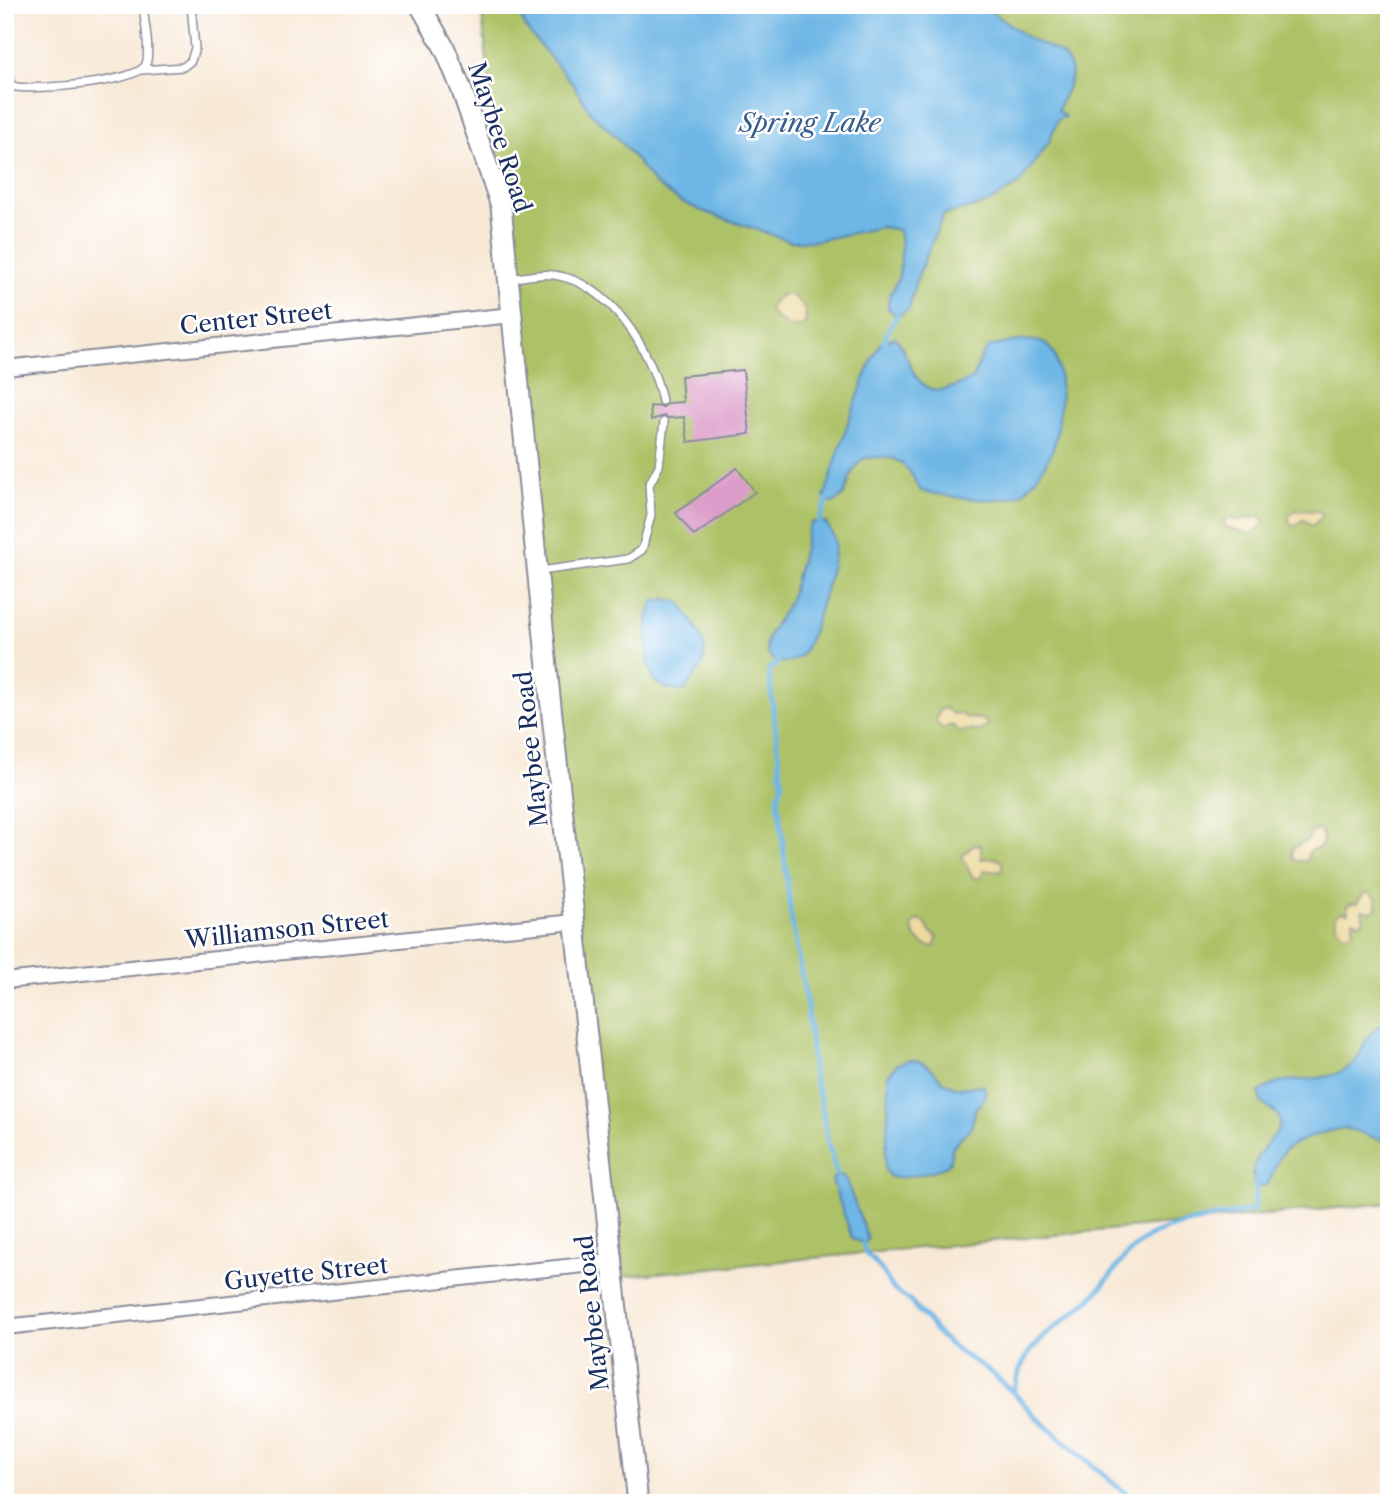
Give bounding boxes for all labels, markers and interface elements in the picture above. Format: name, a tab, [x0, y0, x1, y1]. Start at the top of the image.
street label: Maybee Road	[462, 58, 538, 216]
water label: Spring Lake	[737, 107, 882, 139]
street label: Center Street	[178, 296, 334, 340]
street label: Maybee Road	[508, 669, 554, 828]
street label: Williamson Street	[183, 904, 391, 954]
street label: Maybee Road	[569, 1233, 615, 1392]
street label: Guyette Street	[223, 1250, 390, 1296]

